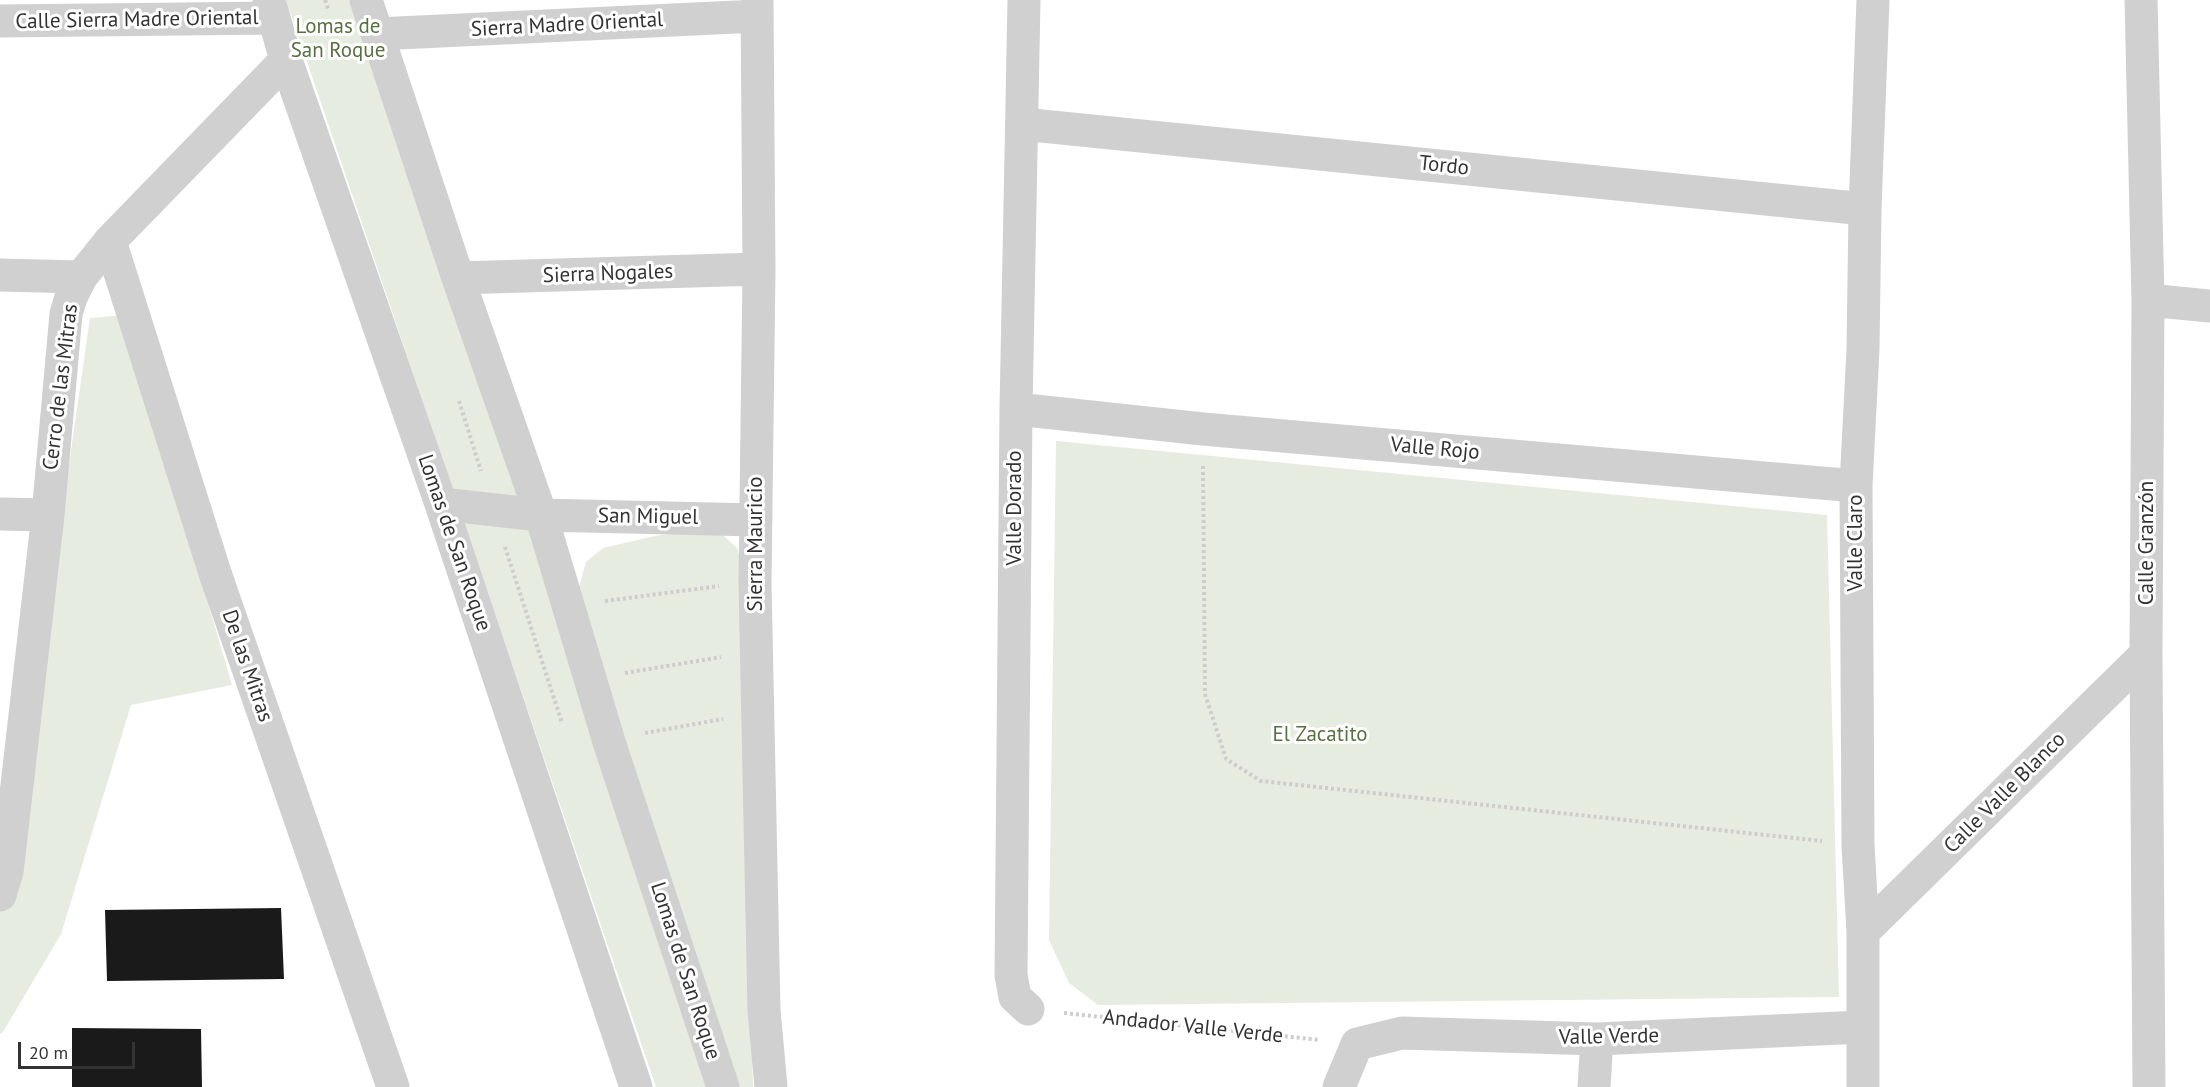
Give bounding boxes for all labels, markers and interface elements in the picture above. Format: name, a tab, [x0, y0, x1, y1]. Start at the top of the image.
street label: Calle Sierra Madre Oriental	[15, 5, 259, 35]
street label: Sierra Madre Oriental	[470, 7, 664, 43]
park label: Lomas de San Roque	[291, 14, 385, 64]
street label: Tordo	[1418, 151, 1470, 181]
street label: Sierra Nogales	[542, 259, 674, 289]
street label: Cerro de las Mitras	[38, 302, 84, 472]
street label: Valle Rojo	[1389, 433, 1481, 465]
street label: Lomas de San Roque	[412, 451, 496, 635]
street label: Valle Dorado	[1002, 451, 1028, 565]
street label: Sierra Mauricio	[743, 476, 769, 612]
street label: Calle Granzón	[2134, 481, 2160, 605]
street label: Valle Claro	[1843, 495, 1869, 591]
street label: San Miguel	[598, 504, 698, 530]
street label: De las Mitras	[216, 607, 278, 725]
park label: El Zacatito	[1272, 722, 1368, 748]
street label: Calle Valle Blanco	[1939, 727, 2071, 859]
street label: Lomas de San Roque	[644, 879, 726, 1063]
street label: Andador Valle Verde	[1102, 1005, 1284, 1049]
street label: Valle Verde	[1559, 1024, 1659, 1050]
scale bar	[21, 1030, 138, 1068]
text: 20 m	[29, 1041, 68, 1064]

